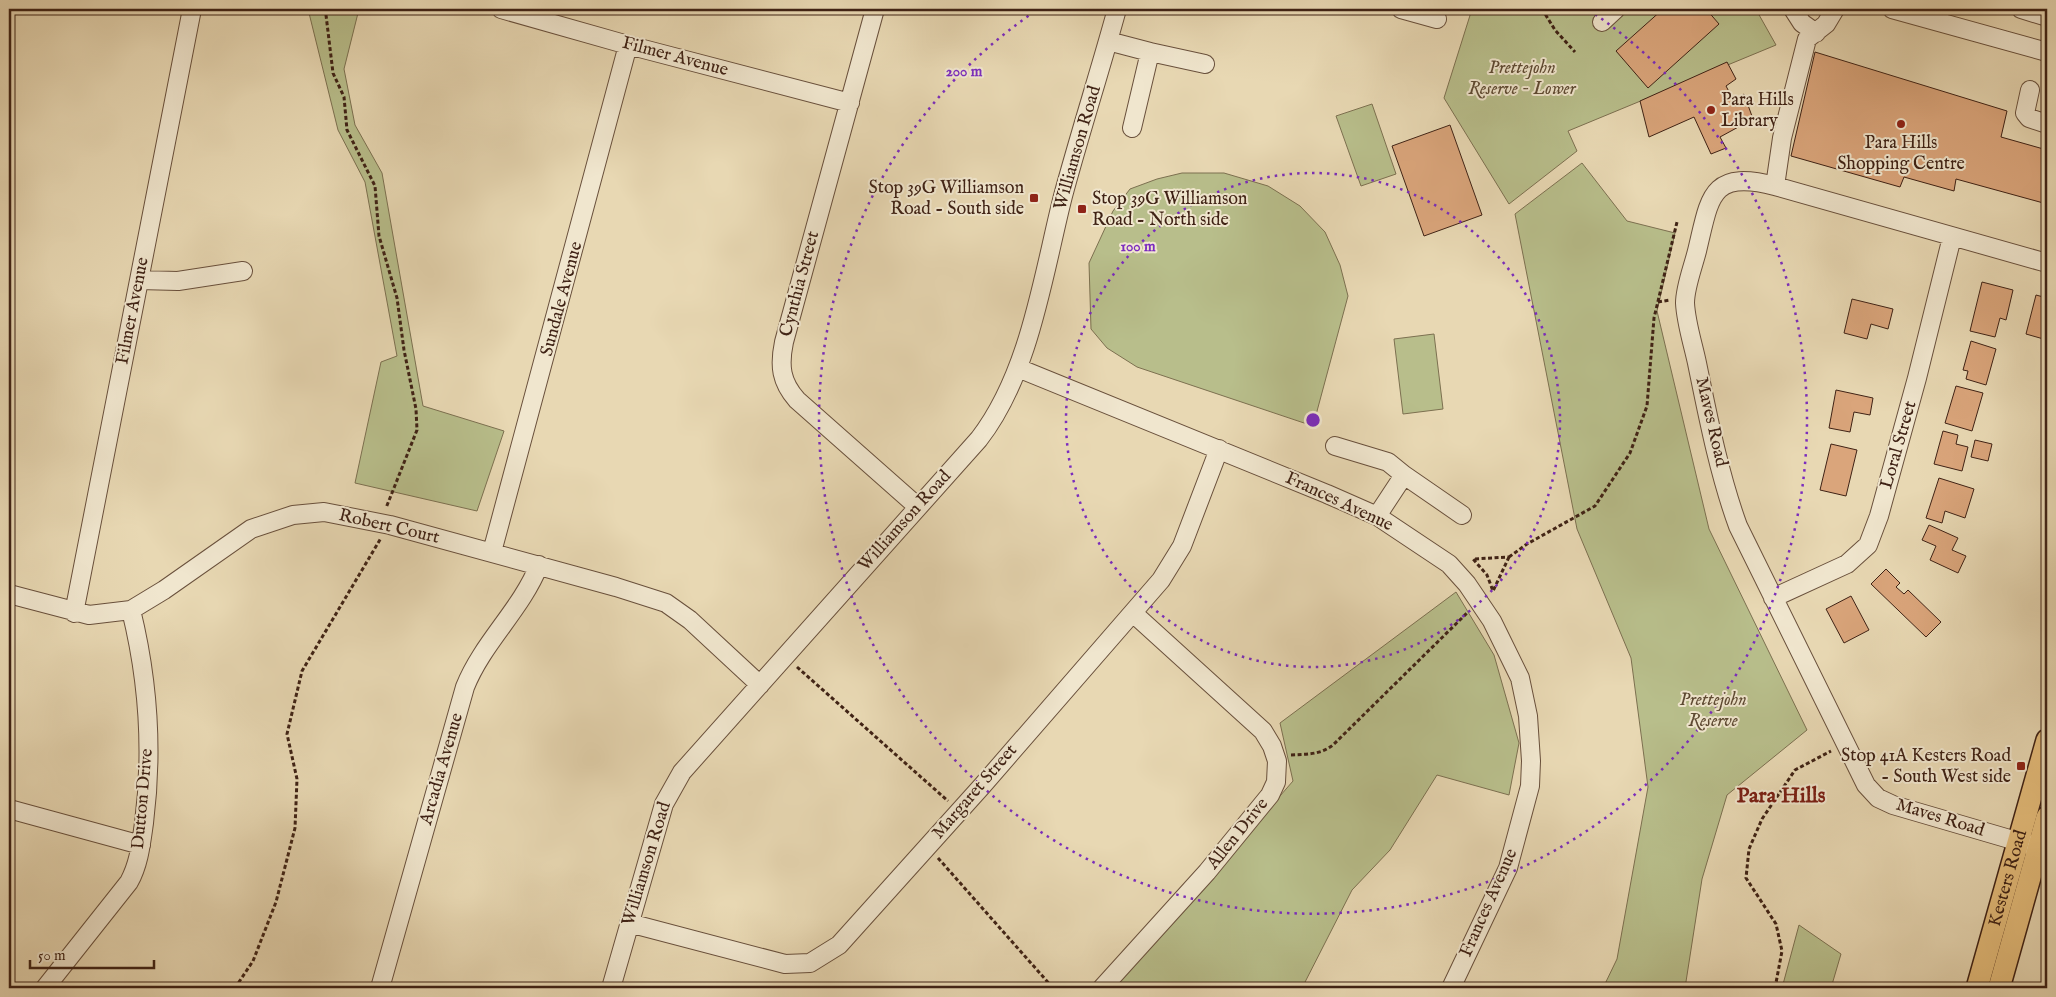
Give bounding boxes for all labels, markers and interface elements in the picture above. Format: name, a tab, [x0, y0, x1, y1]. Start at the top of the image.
street label: Filmer Avenue	[619, 32, 731, 82]
park label: Prettejohn Reserve - Lower	[1468, 57, 1577, 101]
text: 200 m	[946, 62, 983, 81]
street label: Williamson Road	[1049, 83, 1107, 213]
place label: Para Hills Library	[1721, 89, 1794, 133]
marker: Para Hills Library	[1705, 104, 1717, 116]
marker: Para Hills Shopping Centre	[1895, 118, 1907, 130]
place label: Para Hills Shopping Centre	[1837, 132, 1965, 176]
place label: Stop 39G Williamson Road - South side	[869, 177, 1024, 221]
place label: Stop 39G Williamson Road - North side	[1092, 188, 1248, 232]
marker: Stop 39G Williamson Road - South side	[1028, 192, 1040, 204]
marker: Stop 39G Williamson Road - North side	[1076, 203, 1088, 215]
street label: Cynthia Street	[775, 229, 825, 339]
text: 100 m	[1120, 237, 1156, 256]
street label: Sundale Avenue	[536, 239, 588, 359]
street label: Filmer Avenue	[111, 255, 155, 367]
street label: Maves Road	[1689, 375, 1733, 470]
street label: Loral Street	[1875, 398, 1923, 492]
centre of rings	[1304, 411, 1322, 429]
street label: Williamson Road	[853, 465, 957, 576]
street label: Frances Avenue	[1281, 467, 1397, 537]
street label: Robert Court	[336, 504, 442, 550]
park label: Prettejohn Reserve	[1679, 689, 1747, 733]
street label: Arcadia Avenue	[415, 710, 469, 829]
street label: Margaret Street	[927, 740, 1023, 844]
place label: Stop 41A Kesters Road - South West side	[1841, 745, 2011, 789]
street label: Dutton Drive	[127, 748, 159, 850]
marker: Stop 41A Kesters Road - South West side	[2015, 760, 2027, 772]
district label: Para Hills	[1736, 782, 1826, 810]
street label: Allen Drive	[1201, 793, 1274, 875]
street label: Maves Road	[1893, 794, 1988, 843]
street label: Williamson Road	[617, 799, 677, 929]
street label: Kesters Road	[1983, 827, 2033, 929]
street label: Frances Avenue	[1455, 845, 1523, 961]
scale bar	[30, 937, 154, 969]
text: 50 m	[38, 946, 66, 965]

